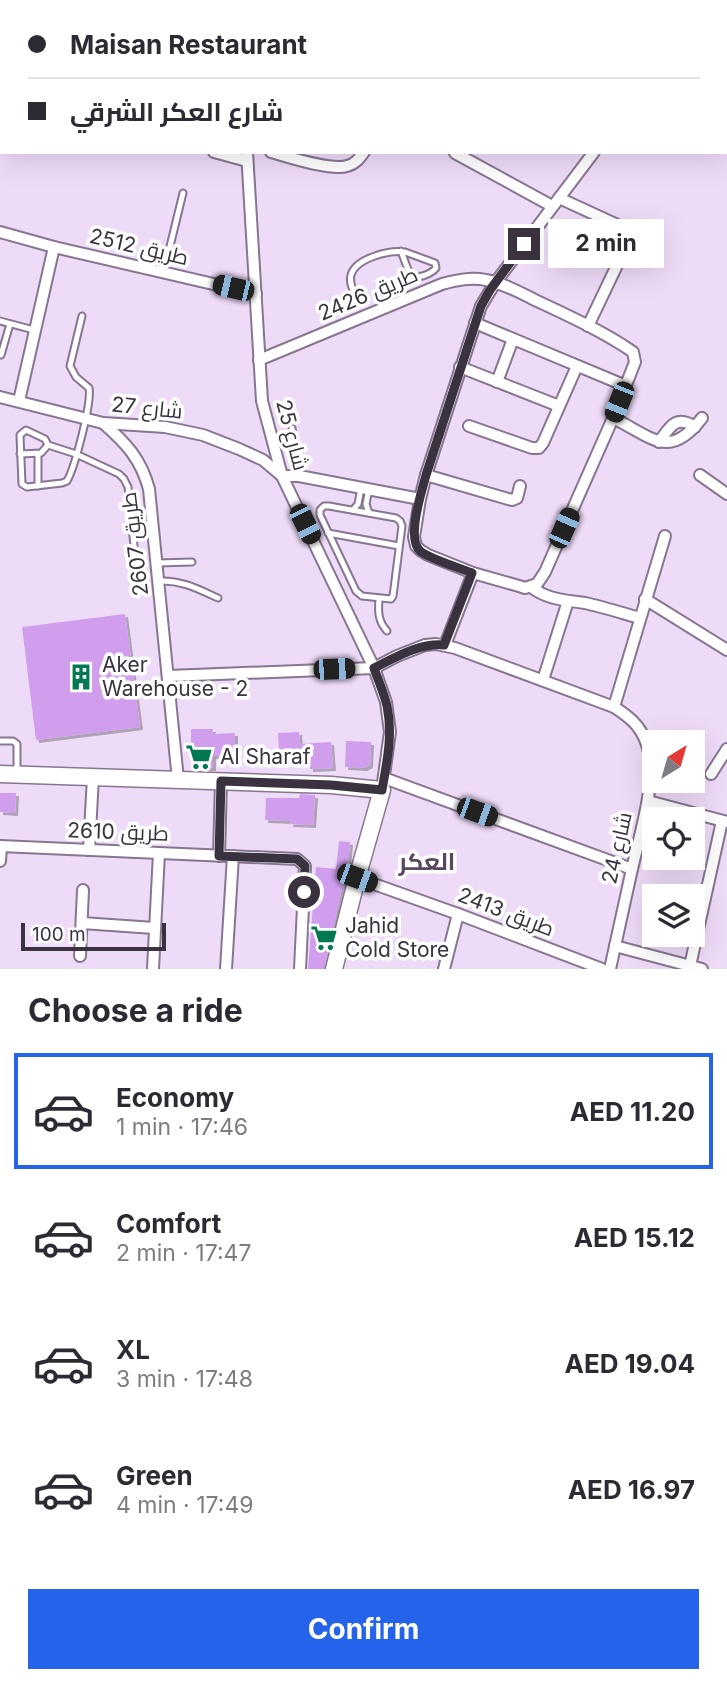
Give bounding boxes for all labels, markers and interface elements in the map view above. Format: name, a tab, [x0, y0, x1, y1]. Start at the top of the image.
text: Maisan Restaurant	[70, 29, 307, 60]
text: شارع العكر الشرقي	[70, 96, 283, 127]
callout: 2 min	[548, 219, 664, 268]
street label: طريق 2512	[87, 223, 191, 271]
route end	[508, 228, 540, 260]
text: 2 min	[575, 229, 637, 257]
street label: طريق 2426	[314, 261, 422, 327]
car	[211, 273, 256, 303]
car	[602, 379, 637, 425]
street label: شارع 27	[110, 391, 184, 426]
street label: شارع 25	[269, 397, 314, 473]
street label: طريق 2607	[116, 491, 154, 597]
car	[287, 501, 324, 547]
car	[546, 505, 583, 551]
place label: Aker Warehouse - 2	[102, 652, 248, 701]
car	[313, 658, 356, 680]
building icon: Aker Warehouse - 2	[66, 662, 96, 692]
north arrow	[642, 730, 705, 793]
map controls	[642, 730, 705, 947]
supermarket icon: Al Sharaf	[184, 742, 214, 772]
place label: Al Sharaf	[220, 744, 311, 769]
car	[454, 795, 501, 829]
button: locate	[642, 807, 705, 870]
street label: شارع 24	[596, 810, 639, 887]
street label: طريق 2610	[67, 817, 169, 847]
district label: العكر	[398, 847, 455, 876]
car	[334, 861, 381, 895]
route start	[288, 876, 320, 908]
street label: طريق 2413	[454, 882, 558, 942]
button: layers	[642, 884, 705, 947]
place label: Jahid Cold Store	[345, 913, 449, 962]
scale bar	[21, 920, 166, 952]
text: 100 m	[32, 923, 86, 946]
supermarket icon: Jahid Cold Store	[309, 923, 339, 953]
text: Choose a ride	[28, 991, 243, 1030]
icon: car	[32, 1080, 95, 1143]
text: Economy	[116, 1082, 234, 1113]
text: AED 11.20	[570, 1096, 695, 1127]
text: 1 min · 17:46	[116, 1113, 248, 1141]
icon: car	[32, 1206, 95, 1269]
text: Comfort	[116, 1208, 221, 1239]
text: AED 15.12	[574, 1222, 695, 1253]
text: 2 min · 17:47	[116, 1239, 251, 1267]
icon: car	[32, 1332, 95, 1395]
text: XL	[116, 1334, 150, 1365]
text: AED 19.04	[564, 1348, 695, 1379]
text: 3 min · 17:48	[116, 1365, 253, 1393]
icon: car	[32, 1458, 95, 1521]
text: Green	[116, 1460, 193, 1491]
text: AED 16.97	[568, 1474, 695, 1505]
text: 4 min · 17:49	[116, 1491, 254, 1519]
button: Confirm	[28, 1589, 699, 1669]

